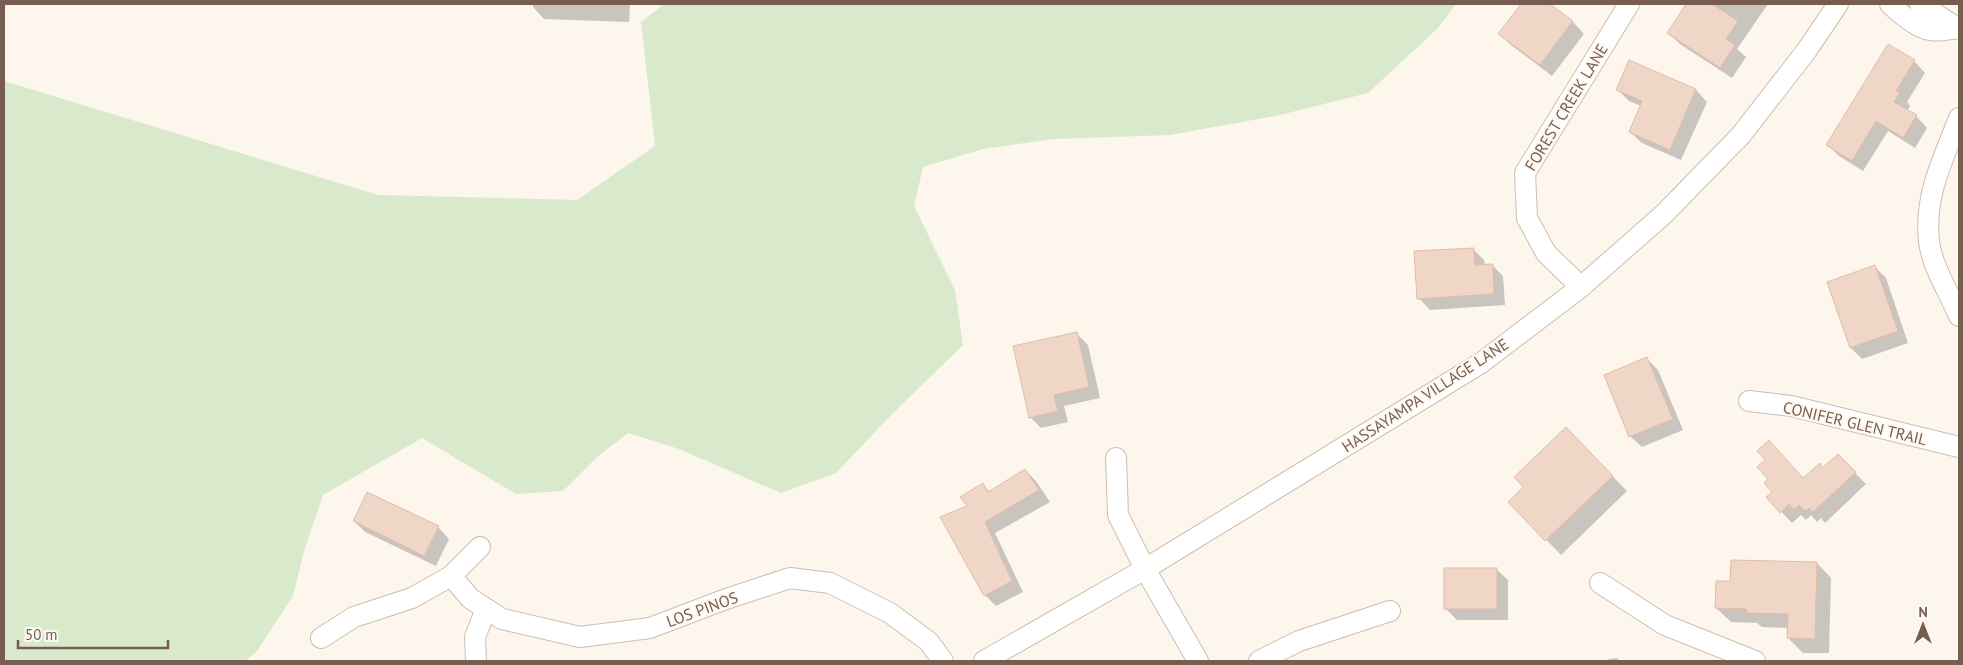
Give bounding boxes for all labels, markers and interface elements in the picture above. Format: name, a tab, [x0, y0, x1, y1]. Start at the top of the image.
street label: FOREST CREEK LANE	[1520, 40, 1612, 174]
street label: HASSAYAMPA VILLAGE LANE	[1338, 334, 1512, 456]
street label: CONIFER GLEN TRAIL	[1781, 397, 1929, 449]
street label: LOS PINOS	[663, 587, 741, 631]
north arrow	[1898, 600, 1948, 650]
text: N	[1918, 603, 1928, 621]
scale bar	[18, 618, 168, 650]
text: 50 m	[25, 625, 58, 644]

